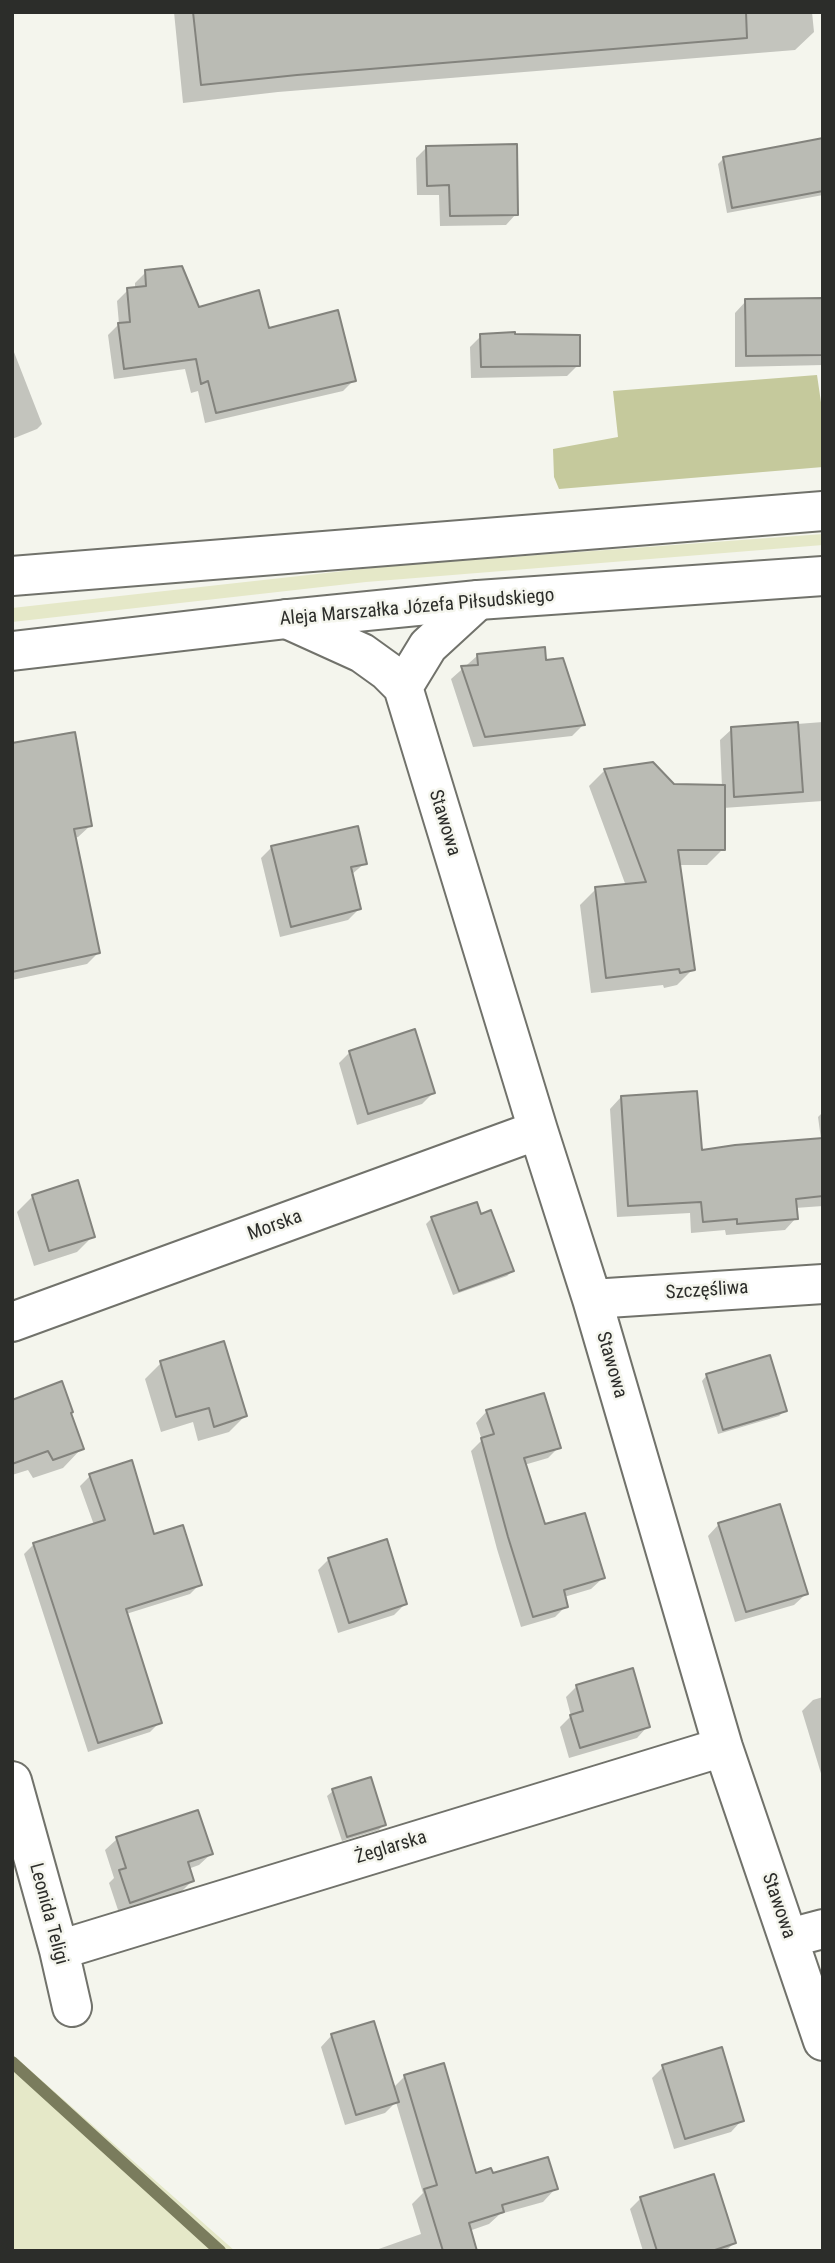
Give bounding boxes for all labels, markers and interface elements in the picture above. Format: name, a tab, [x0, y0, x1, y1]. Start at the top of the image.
street label: Aleja Marszałka Józefa Piłsudskiego	[279, 585, 555, 631]
street label: Stawowa	[423, 787, 465, 859]
street label: Morska	[245, 1206, 305, 1246]
street label: Szczęśliwa	[665, 1277, 749, 1305]
street label: Stawowa	[591, 1329, 631, 1401]
street label: Żeglarska	[352, 1826, 430, 1870]
street label: Leonida Teligi	[23, 1861, 73, 1967]
street label: Stawowa	[756, 1870, 800, 1942]

